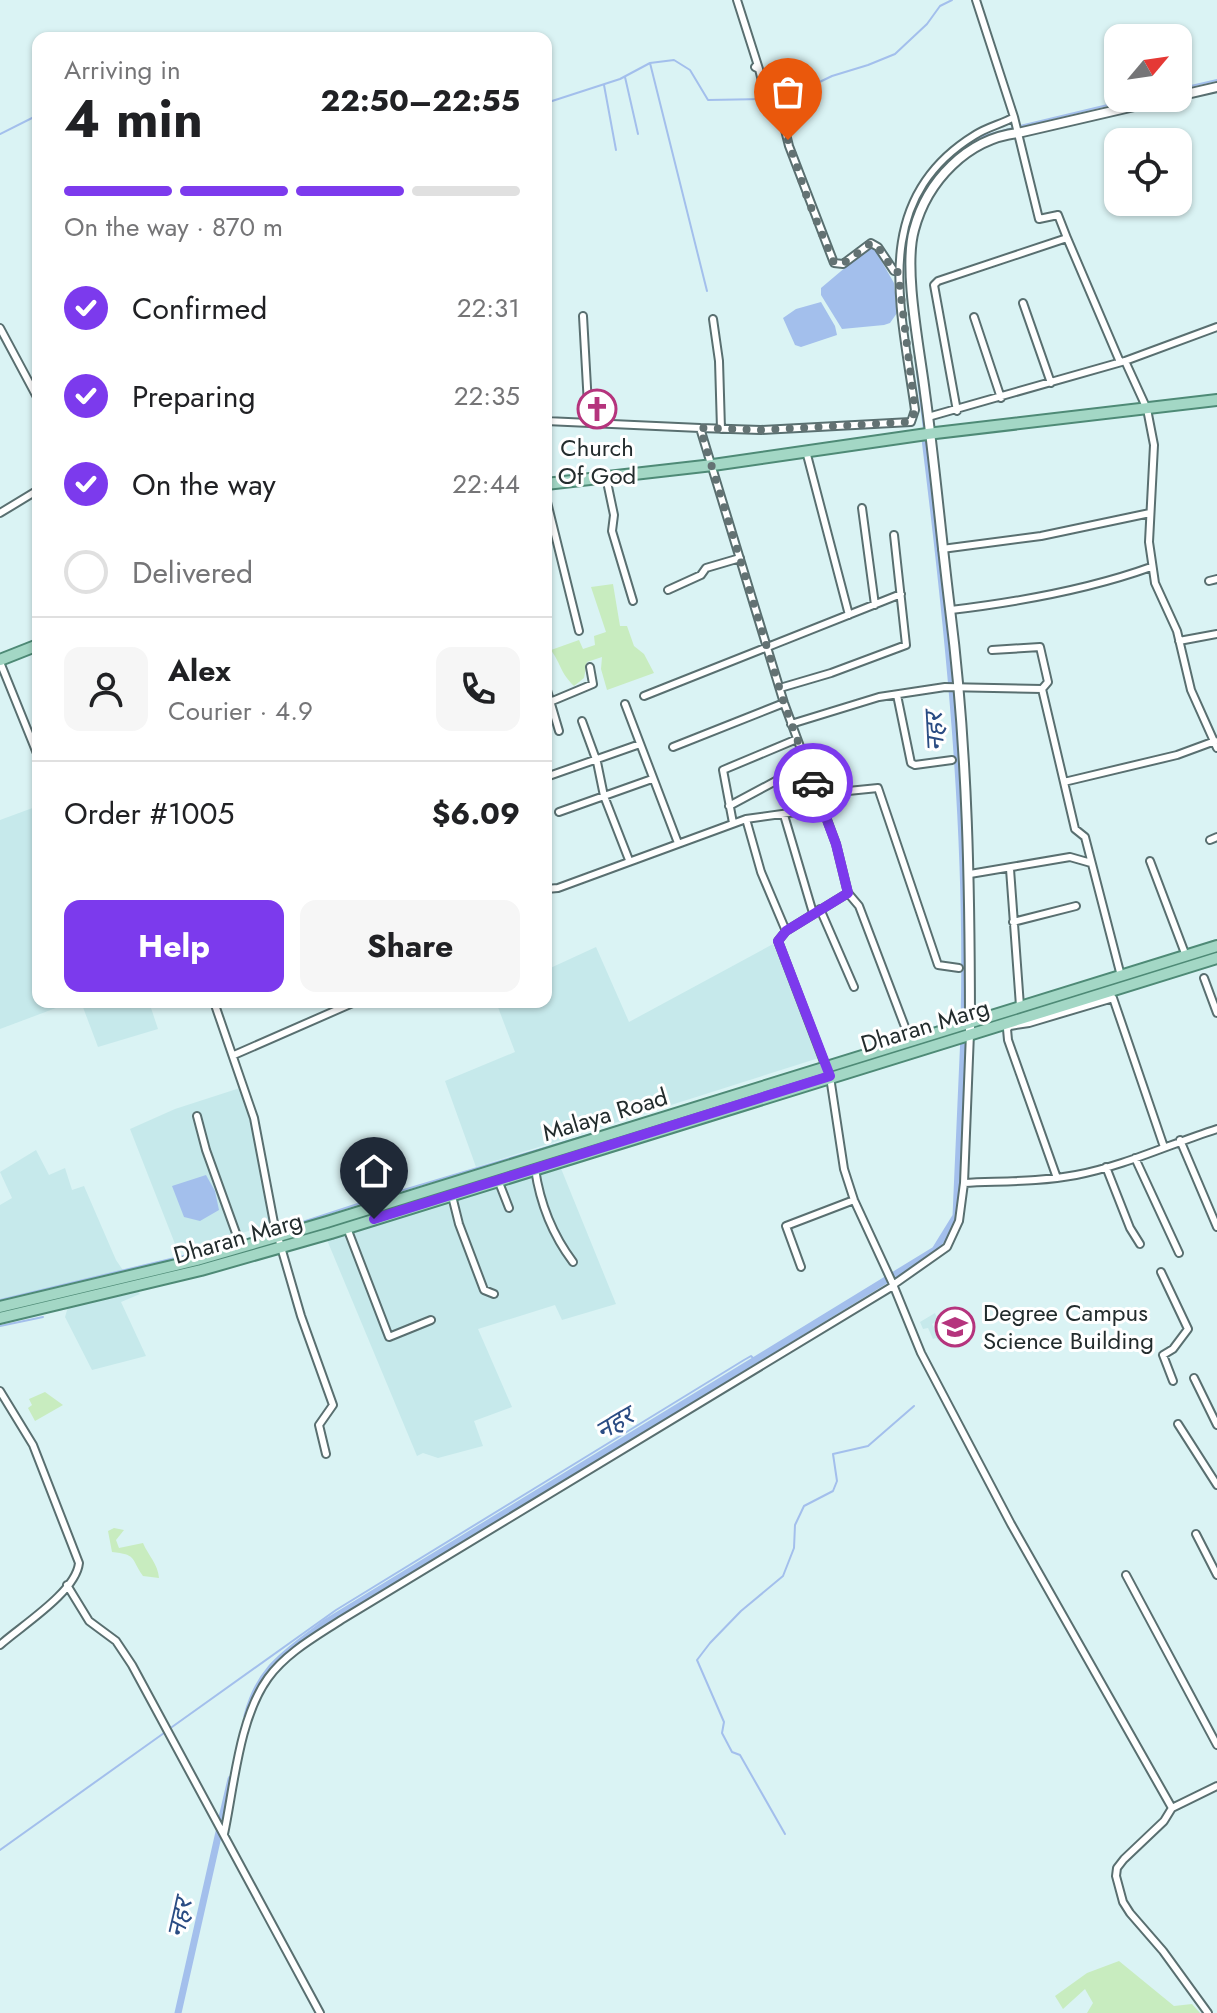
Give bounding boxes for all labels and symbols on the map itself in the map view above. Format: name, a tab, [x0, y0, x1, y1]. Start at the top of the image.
north arrow	[1104, 24, 1192, 112]
pin	[754, 58, 822, 140]
church icon: Church Of God	[576, 388, 618, 430]
place label: Church Of God	[558, 430, 636, 493]
water label: नहर	[914, 706, 954, 752]
courier	[773, 743, 853, 823]
street label: Dharan Marg	[856, 989, 993, 1062]
street label: Malaya Road	[538, 1079, 672, 1150]
pin	[340, 1137, 408, 1219]
street label: Dharan Marg	[169, 1202, 306, 1273]
place label: Degree Campus Science Building	[983, 1295, 1154, 1358]
school or university icon: Degree Campus Science Building	[934, 1306, 976, 1348]
water label: नहर	[588, 1394, 645, 1449]
water label: नहर	[156, 1890, 203, 1941]

